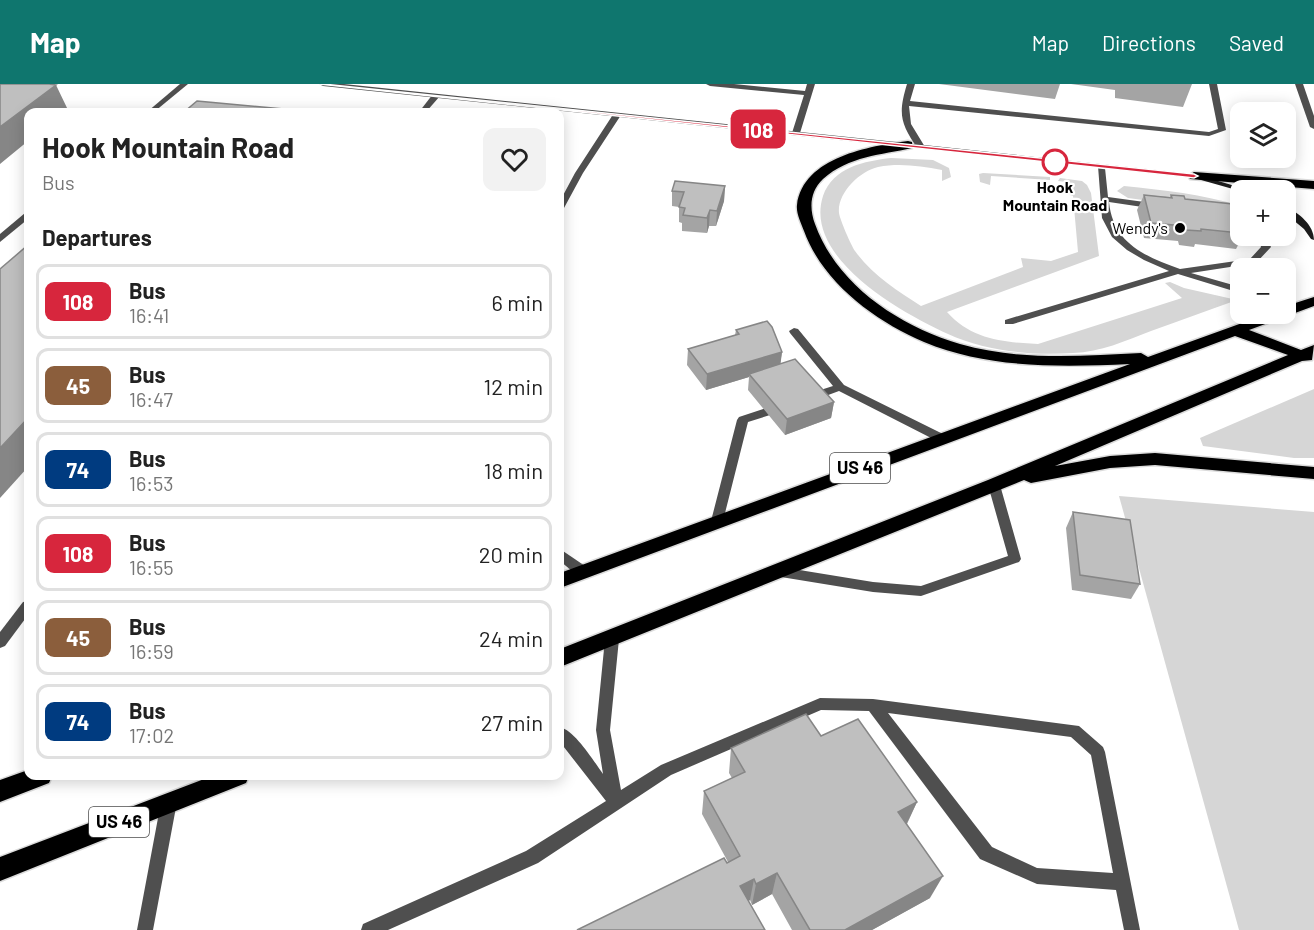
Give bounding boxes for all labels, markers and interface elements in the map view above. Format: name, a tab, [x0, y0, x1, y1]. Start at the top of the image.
text: Map	[30, 25, 81, 59]
text: Map	[1032, 30, 1069, 55]
text: Directions	[1102, 30, 1196, 55]
text: Saved	[1229, 30, 1284, 55]
map controls	[1230, 102, 1296, 324]
button: layers	[1230, 102, 1296, 168]
line badge: 108	[724, 110, 792, 148]
text: 108	[743, 117, 773, 142]
button: heart	[483, 128, 546, 191]
text: Hook Mountain Road	[42, 130, 294, 164]
marker: Hook Mountain Road	[1042, 149, 1068, 175]
text: Bus	[42, 170, 75, 194]
place label: Hook Mountain Road	[1003, 177, 1107, 214]
button: +	[1230, 180, 1296, 246]
place label: Wendy's	[1112, 218, 1168, 237]
marker: Wendy's	[1173, 221, 1187, 235]
text: Departures	[42, 224, 152, 250]
button: −	[1230, 258, 1296, 324]
text: Bus	[129, 277, 166, 303]
text: 108	[63, 289, 93, 314]
text: 6 min	[492, 289, 543, 315]
text: 16:41	[129, 303, 169, 327]
text: Bus	[129, 361, 166, 387]
text: 45	[66, 373, 90, 398]
text: 12 min	[483, 373, 543, 399]
text: 16:47	[129, 387, 173, 411]
text: Bus	[129, 445, 166, 471]
road number: US 46	[830, 453, 890, 483]
text: 74	[66, 457, 90, 482]
text: 18 min	[484, 457, 543, 483]
text: 16:53	[129, 471, 174, 495]
text: Bus	[129, 529, 166, 555]
text: 108	[63, 541, 93, 566]
text: 20 min	[479, 541, 543, 567]
text: 16:55	[129, 555, 174, 579]
text: Bus	[129, 613, 166, 639]
text: 45	[66, 625, 90, 650]
text: 24 min	[479, 625, 543, 651]
text: 16:59	[129, 639, 174, 663]
text: Bus	[129, 697, 166, 723]
text: 74	[66, 709, 90, 734]
text: 27 min	[481, 709, 543, 735]
text: 17:02	[129, 723, 174, 747]
road number: US 46	[89, 807, 149, 837]

